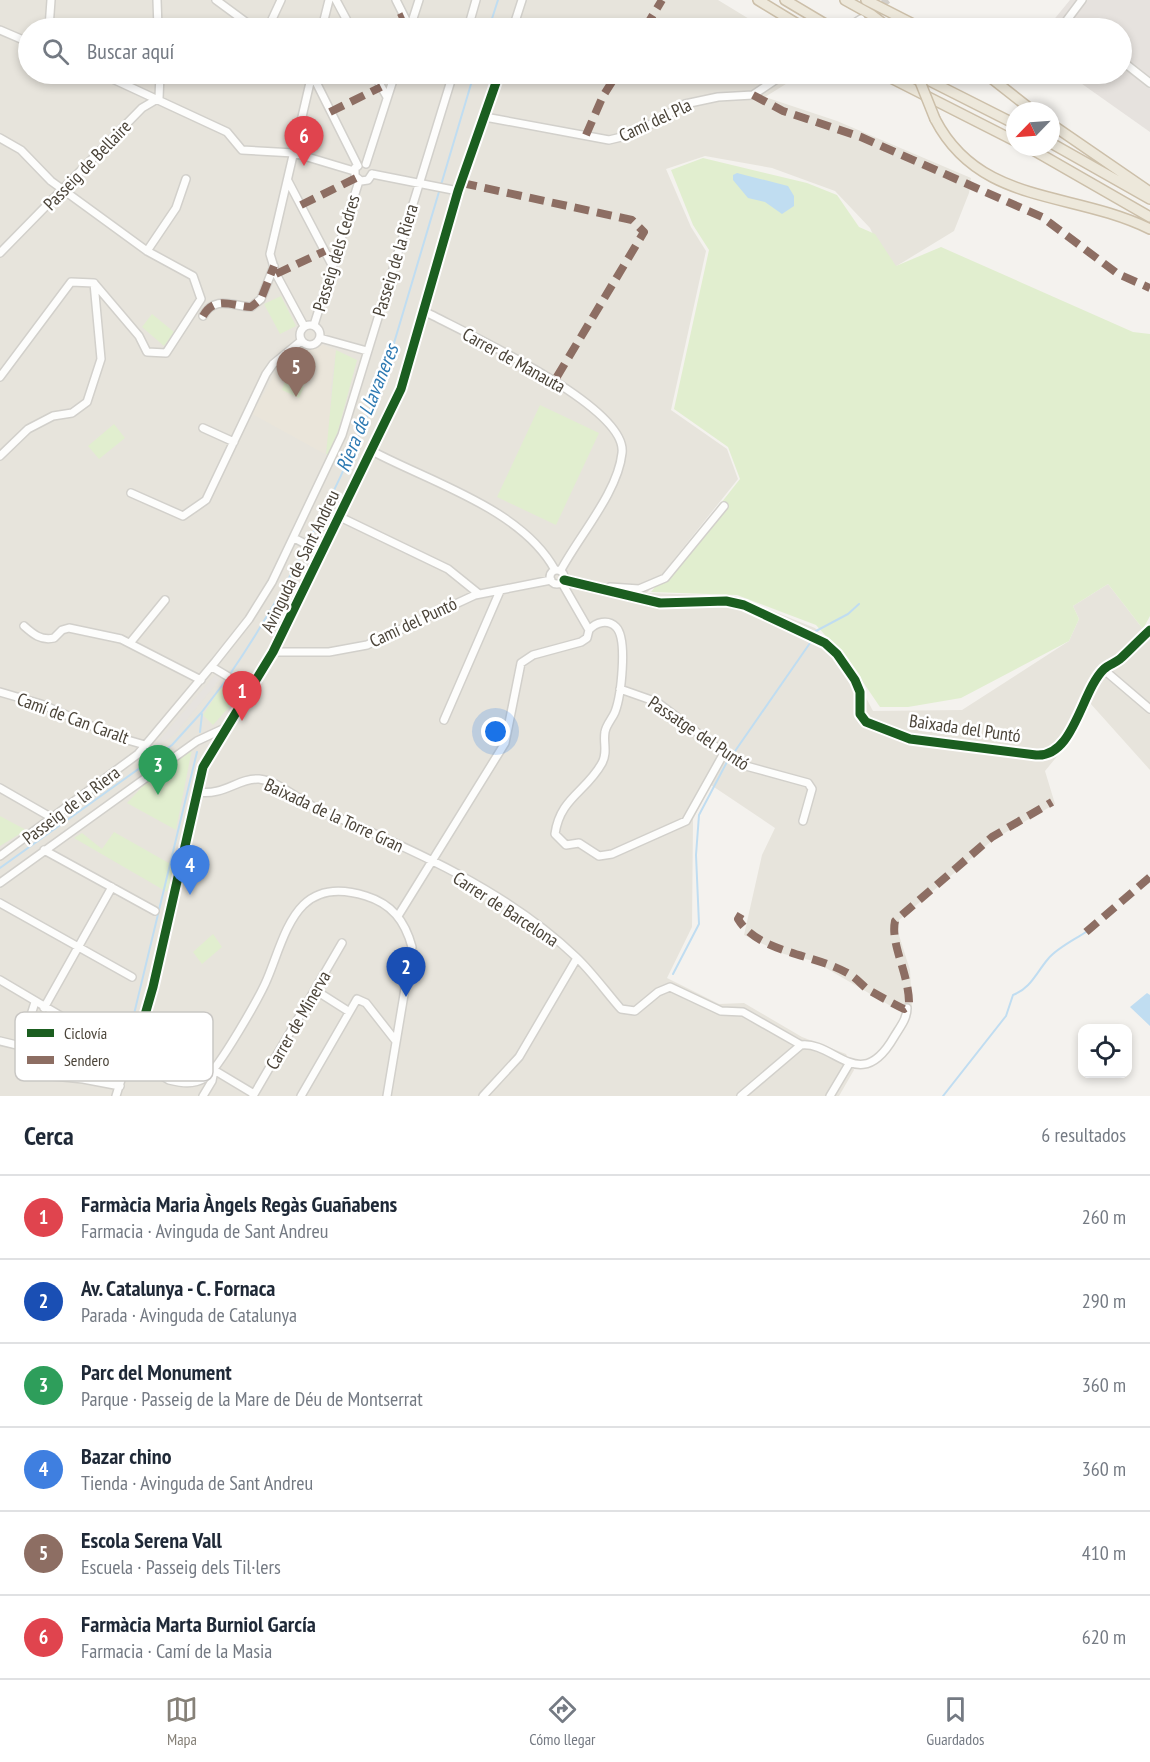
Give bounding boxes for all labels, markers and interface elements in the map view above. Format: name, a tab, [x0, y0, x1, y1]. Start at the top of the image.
search box	[18, 18, 1132, 84]
icon: search	[39, 35, 72, 68]
text: Buscar aquí	[87, 37, 174, 65]
street label: Camí del Pla	[615, 93, 695, 147]
north arrow	[1006, 102, 1060, 156]
street label: Passeig de Bellaire	[38, 115, 136, 215]
pin: 6	[284, 116, 324, 166]
street label: Passeig dels Cedres	[307, 192, 365, 314]
street label: Passeig de la Riera	[367, 201, 423, 319]
street label: Carrer de Manauta	[459, 322, 569, 398]
water label: Riera de Llavaneres	[330, 338, 405, 476]
pin: 5	[276, 348, 316, 397]
street label: Avinguda de Sant Andreu	[256, 486, 344, 636]
street label: Camí del Puntó	[366, 592, 461, 652]
pin: 1	[222, 672, 262, 721]
street label: Camí de Can Caralt	[14, 687, 132, 749]
street label: Passatge del Puntó	[644, 691, 754, 775]
street label: Baixada del Puntó	[908, 709, 1022, 747]
your location	[481, 717, 510, 746]
pin: 3	[138, 746, 178, 795]
street label: Passeig de la Riera	[18, 761, 124, 849]
street label: Baixada de la Torre Gran	[261, 773, 407, 857]
pin: 4	[170, 846, 210, 895]
street label: Carrer de Barcelona	[449, 866, 563, 952]
pin: 2	[386, 948, 426, 997]
street label: Carrer de Minerva	[261, 967, 335, 1073]
legend	[15, 1012, 213, 1081]
text: Ciclovía	[64, 1023, 107, 1043]
map controls	[1078, 1024, 1132, 1078]
button: locate	[1078, 1024, 1132, 1078]
text: Sendero	[64, 1050, 109, 1070]
text: Cerca	[24, 1119, 74, 1152]
text: 6 resultados	[1041, 1122, 1126, 1148]
text: Farmàcia Maria Àngels Regàs Guañabens	[81, 1190, 397, 1218]
text: 1	[39, 1204, 48, 1230]
text: 260 m	[1082, 1204, 1126, 1230]
text: Farmacia · Avinguda de Sant Andreu	[81, 1218, 328, 1244]
text: Av. Catalunya - C. Fornaca	[81, 1274, 275, 1302]
text: 2	[39, 1288, 48, 1314]
text: 290 m	[1082, 1288, 1126, 1314]
text: Parada · Avinguda de Catalunya	[81, 1302, 297, 1328]
text: Parc del Monument	[81, 1358, 232, 1386]
text: 3	[39, 1372, 48, 1398]
text: 360 m	[1082, 1372, 1126, 1398]
text: Parque · Passeig de la Mare de Déu de Montserrat	[81, 1386, 423, 1412]
text: Bazar chino	[81, 1442, 172, 1470]
text: 4	[39, 1456, 48, 1482]
text: 360 m	[1082, 1456, 1126, 1482]
text: Tienda · Avinguda de Sant Andreu	[81, 1470, 313, 1496]
text: Escola Serena Vall	[81, 1526, 222, 1554]
text: 5	[39, 1540, 48, 1566]
text: 410 m	[1082, 1540, 1126, 1566]
text: Escuela · Passeig dels Til·lers	[81, 1554, 281, 1580]
text: Farmàcia Marta Burniol García	[81, 1610, 316, 1638]
text: 6	[39, 1624, 48, 1650]
text: 620 m	[1082, 1624, 1126, 1650]
text: Farmacia · Camí de la Masia	[81, 1638, 272, 1664]
tab: Mapa	[165, 1693, 198, 1749]
tab: Cómo llegar	[529, 1693, 595, 1749]
tab: Guardados	[926, 1693, 985, 1749]

